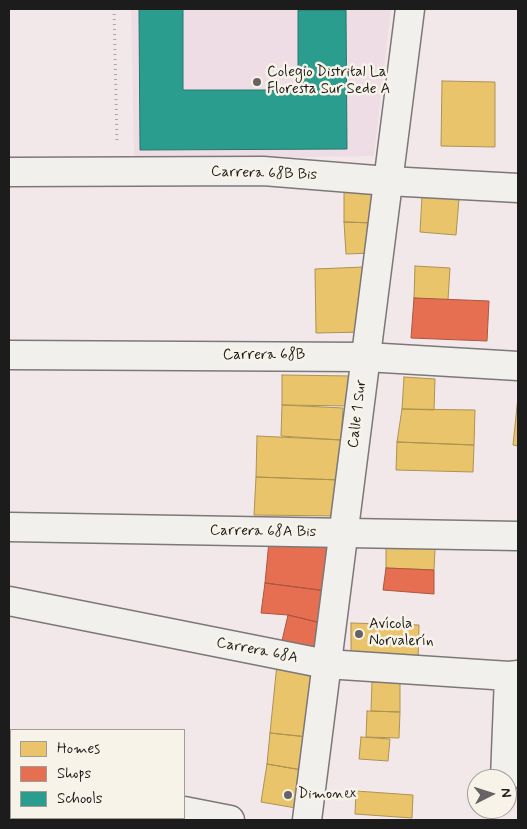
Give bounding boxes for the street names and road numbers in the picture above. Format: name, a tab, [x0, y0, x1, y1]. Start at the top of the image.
street label: Carrera 68B Bis	[211, 163, 317, 185]
street label: Carrera 68B	[223, 347, 305, 365]
street label: Calle 1 Sur	[345, 379, 371, 449]
street label: Carrera 68A Bis	[210, 522, 316, 542]
street label: Carrera 68A	[215, 634, 299, 668]

